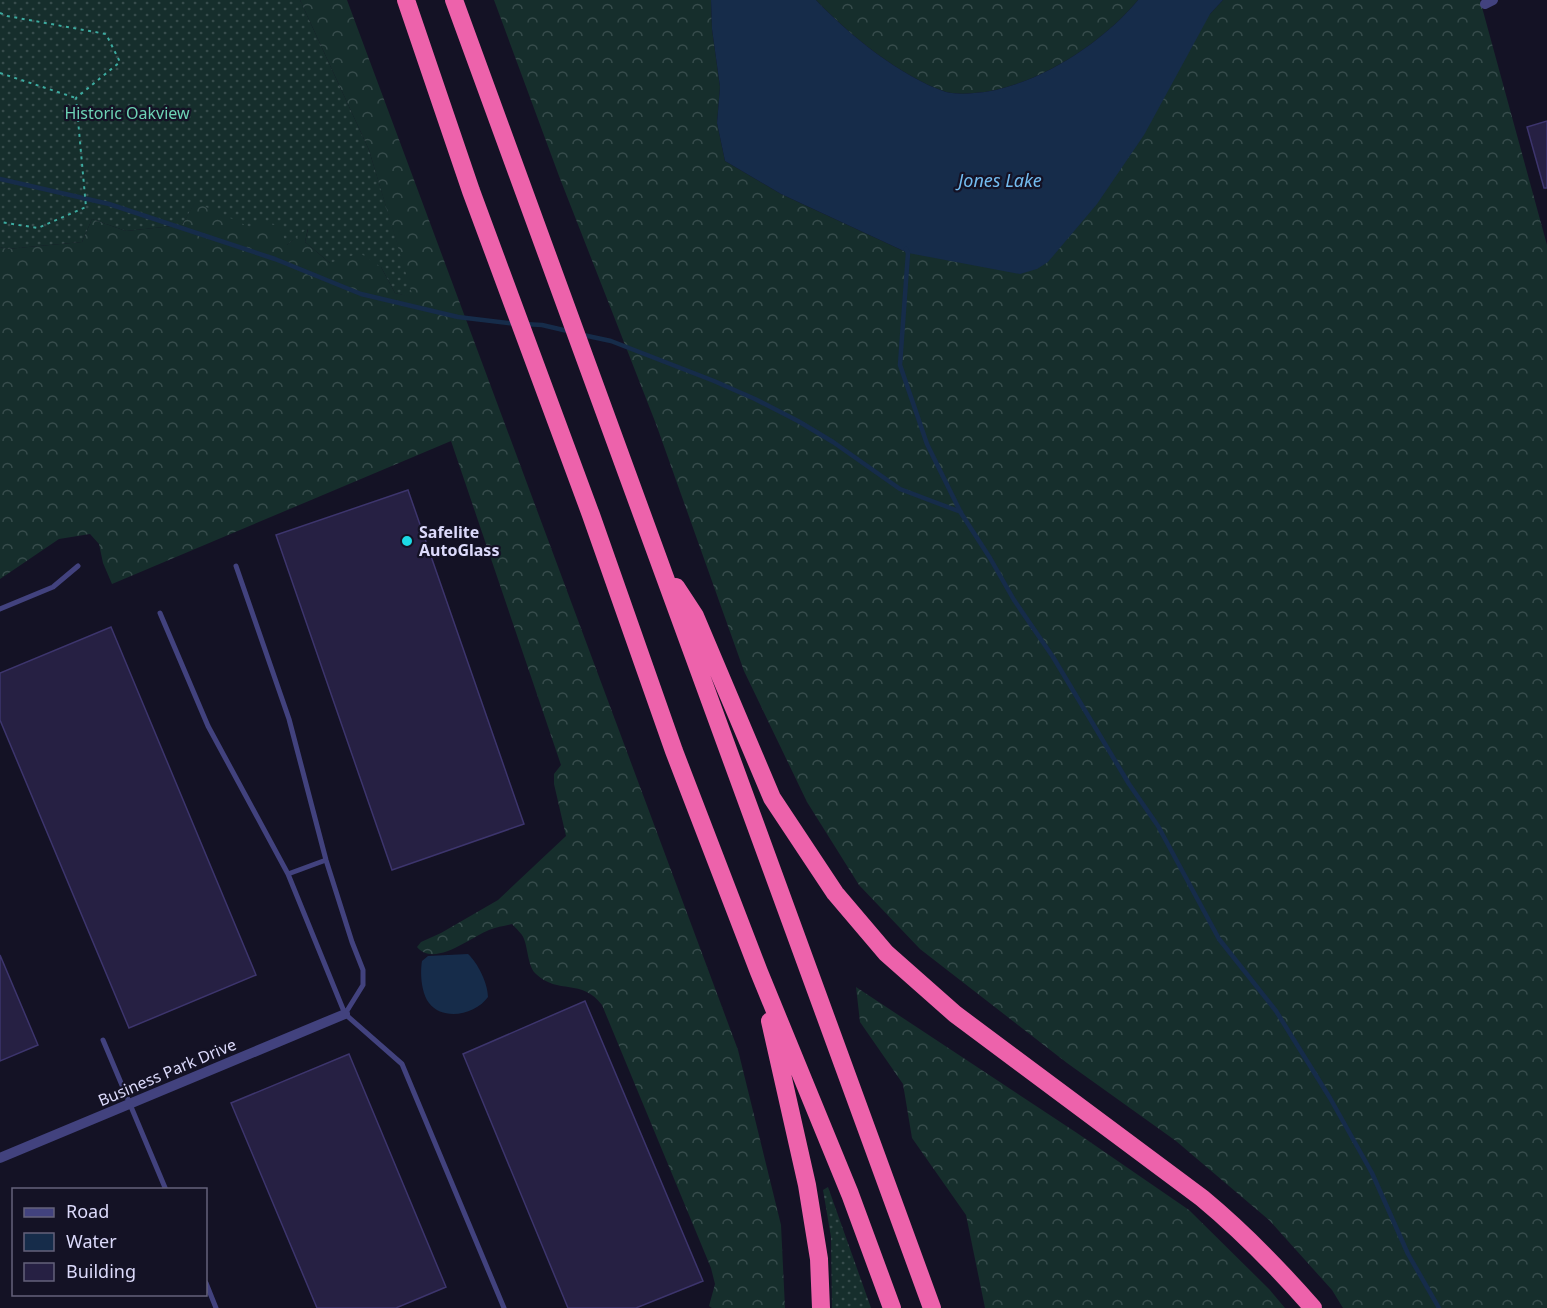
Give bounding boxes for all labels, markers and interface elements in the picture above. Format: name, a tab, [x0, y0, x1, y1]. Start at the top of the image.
park label: Historic Oakview	[64, 102, 190, 124]
water label: Jones Lake	[955, 168, 1042, 192]
place label: Safelite AutoGlass	[419, 521, 499, 561]
marker: Safelite AutoGlass	[400, 534, 414, 548]
street label: Business Park Drive	[95, 1033, 239, 1111]
legend	[12, 1188, 207, 1296]
text: Road	[66, 1199, 109, 1223]
text: Water	[66, 1229, 117, 1253]
text: Building	[66, 1259, 136, 1283]

